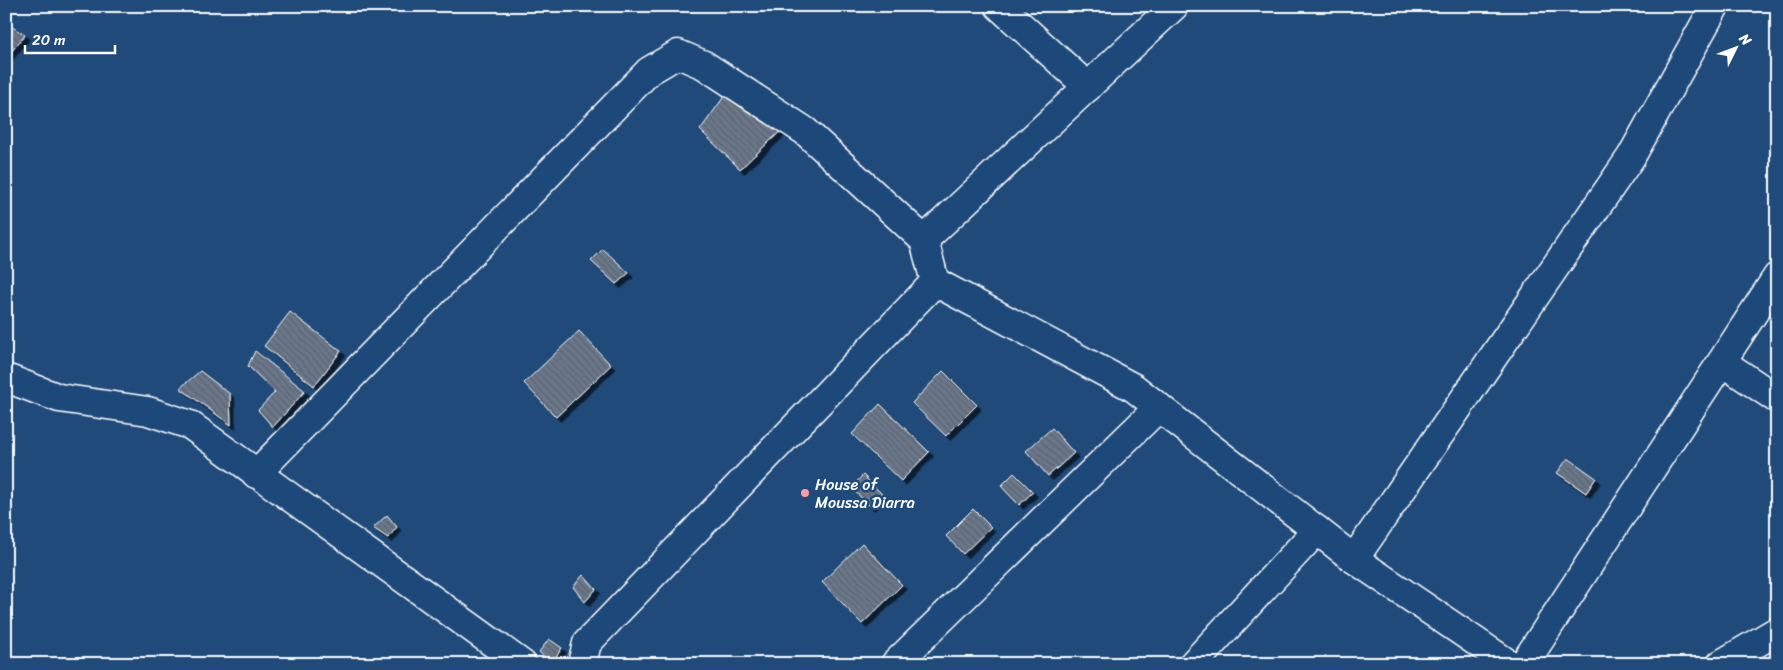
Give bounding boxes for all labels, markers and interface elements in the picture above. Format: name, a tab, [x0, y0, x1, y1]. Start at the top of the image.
scale bar	[25, 22, 115, 54]
north arrow	[1710, 22, 1760, 72]
text: 20 m	[32, 27, 66, 53]
text: N	[1732, 27, 1758, 52]
place label: House of Moussa Diarra	[815, 470, 915, 517]
marker: House of Moussa Diarra	[799, 487, 811, 499]

